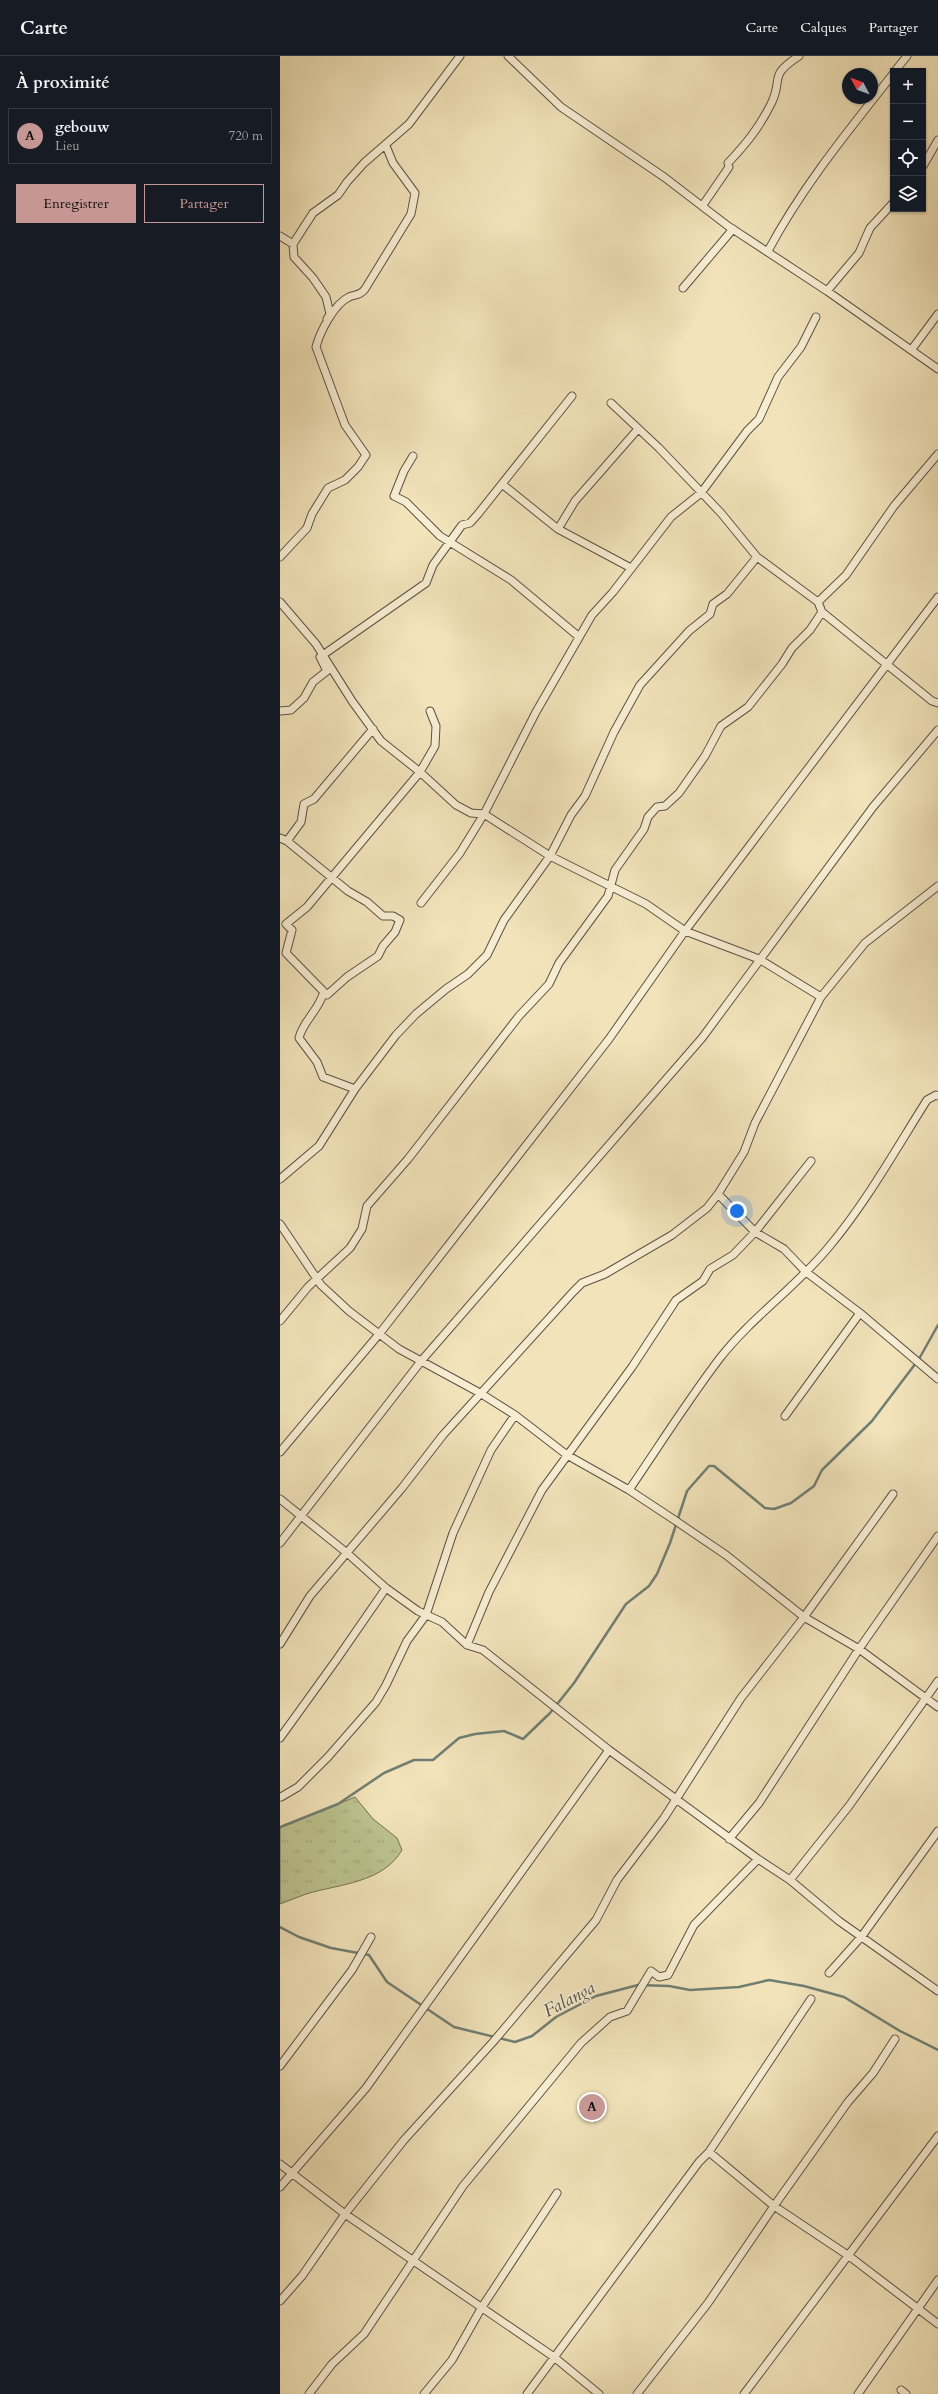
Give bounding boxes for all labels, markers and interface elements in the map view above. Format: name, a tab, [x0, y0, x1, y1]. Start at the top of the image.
text: Carte	[20, 15, 68, 41]
text: Carte	[746, 18, 778, 37]
text: Calques	[800, 18, 847, 37]
text: Partager	[869, 18, 918, 37]
north arrow	[842, 68, 878, 104]
map controls	[890, 68, 926, 212]
button: +	[890, 68, 926, 104]
text: À proximité	[16, 71, 110, 94]
button: −	[890, 104, 926, 140]
text: gebouw	[55, 117, 110, 137]
text: A	[25, 127, 35, 145]
text: 720 m	[229, 127, 263, 145]
text: Lieu	[55, 137, 80, 155]
button: locate	[890, 140, 926, 176]
button: layers	[890, 176, 926, 212]
button: Enregistrer	[16, 184, 136, 223]
button: Partager	[144, 184, 264, 223]
your location	[727, 1201, 747, 1221]
water label: Falanga	[539, 1976, 599, 2023]
pin: A	[579, 2092, 605, 2122]

